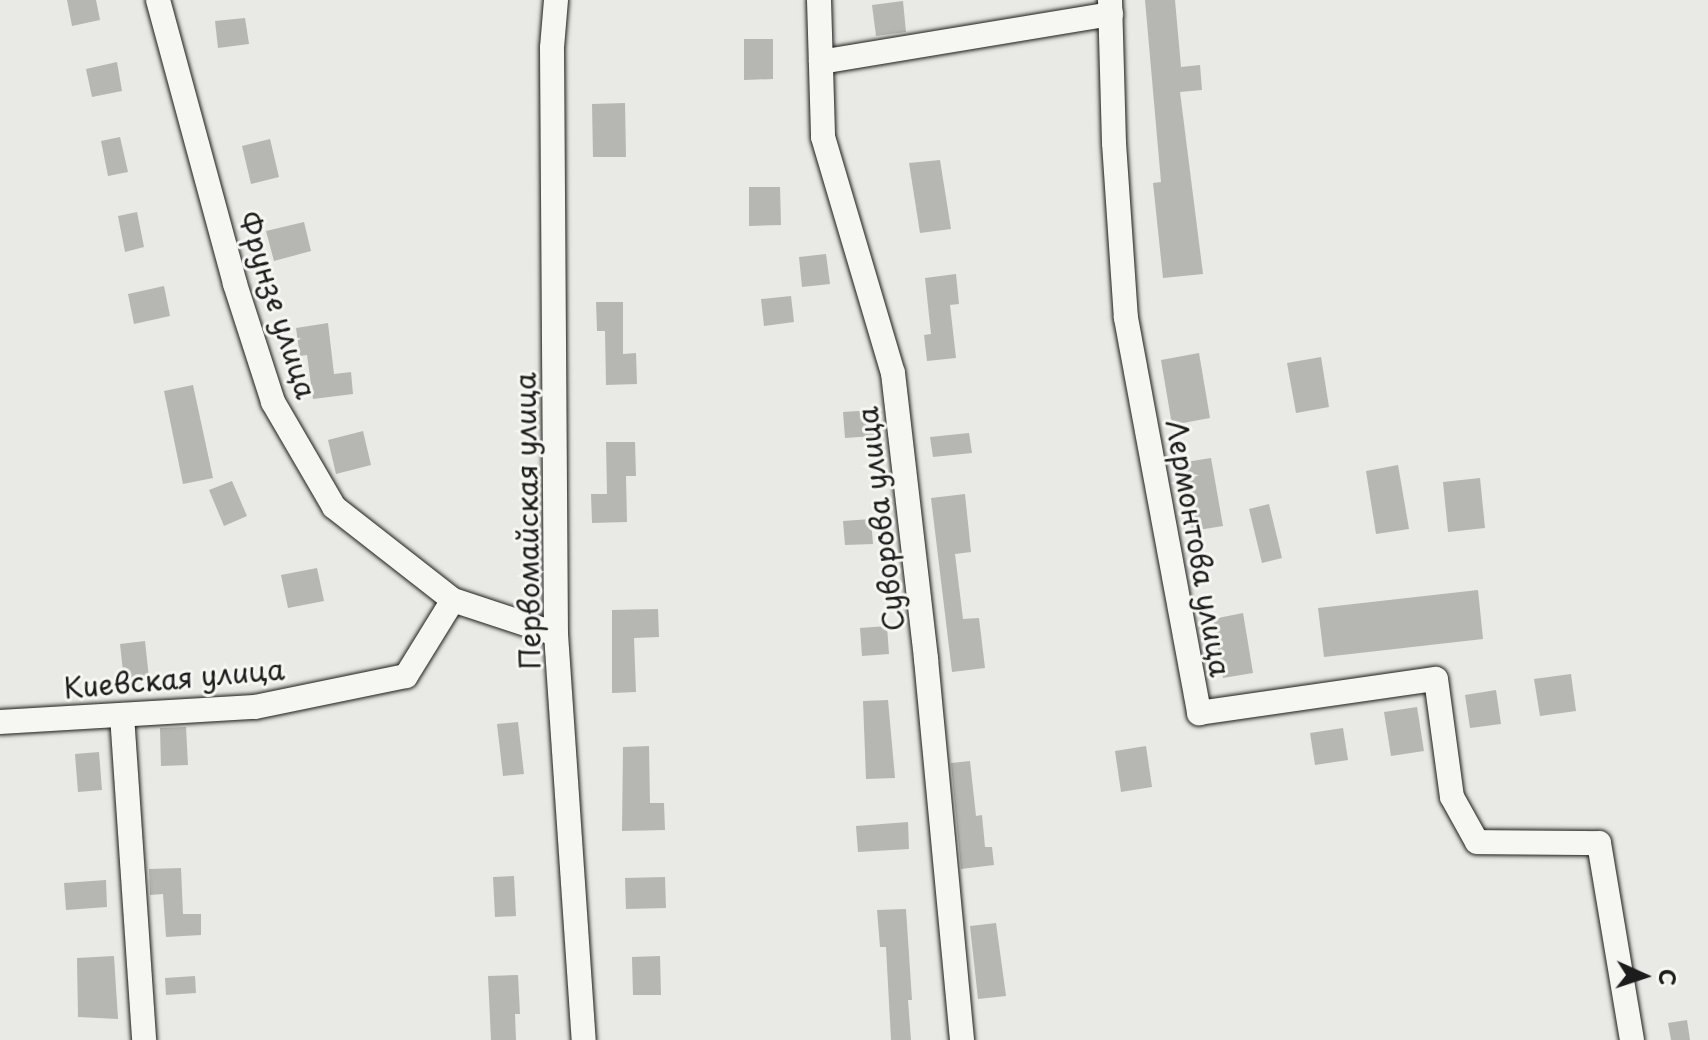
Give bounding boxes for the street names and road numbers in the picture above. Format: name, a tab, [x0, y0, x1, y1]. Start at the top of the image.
street label: Фрунзе улица	[232, 207, 324, 403]
street label: Первомайская улица	[508, 371, 546, 671]
street label: Суворова улица	[849, 404, 911, 634]
street label: Лермонтова улица	[1160, 416, 1238, 680]
street label: Киевская улица	[61, 652, 287, 704]

